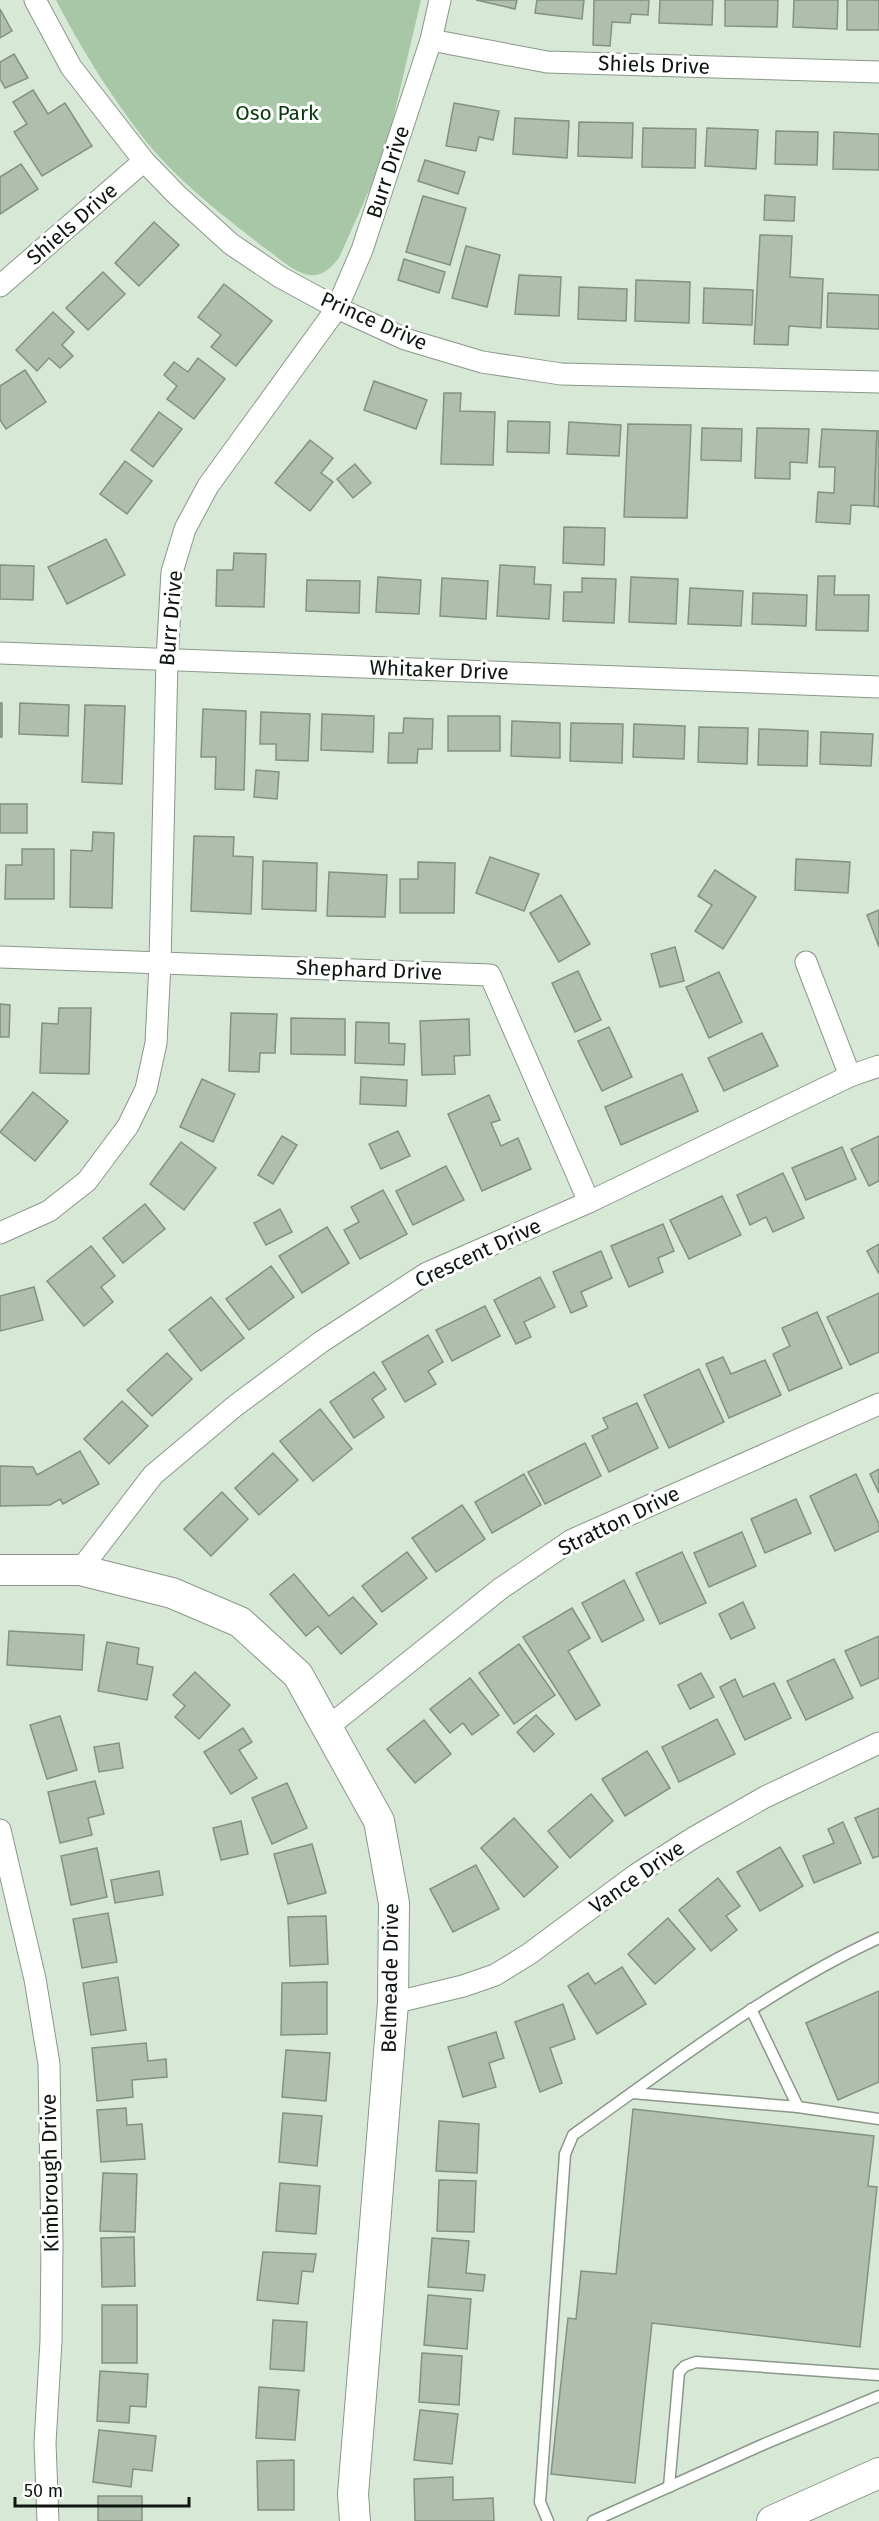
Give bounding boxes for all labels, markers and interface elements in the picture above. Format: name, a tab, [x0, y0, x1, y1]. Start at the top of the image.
street label: Shiels Drive	[598, 50, 710, 80]
park label: Oso Park	[235, 100, 319, 126]
street label: Burr Drive	[361, 122, 415, 222]
street label: Shiels Drive	[21, 177, 123, 271]
street label: Prince Drive	[317, 286, 431, 356]
street label: Burr Drive	[154, 569, 188, 667]
street label: Whitaker Drive	[369, 655, 509, 685]
street label: Shephard Drive	[295, 954, 443, 986]
street label: Crescent Drive	[411, 1212, 545, 1294]
street label: Stratton Drive	[554, 1480, 684, 1562]
street label: Vance Drive	[584, 1835, 690, 1919]
street label: Belmeade Drive	[376, 1903, 404, 2053]
street label: Kimbrough Drive	[36, 2093, 64, 2253]
scale bar	[15, 2470, 189, 2508]
text: 50 m	[24, 2480, 63, 2502]

